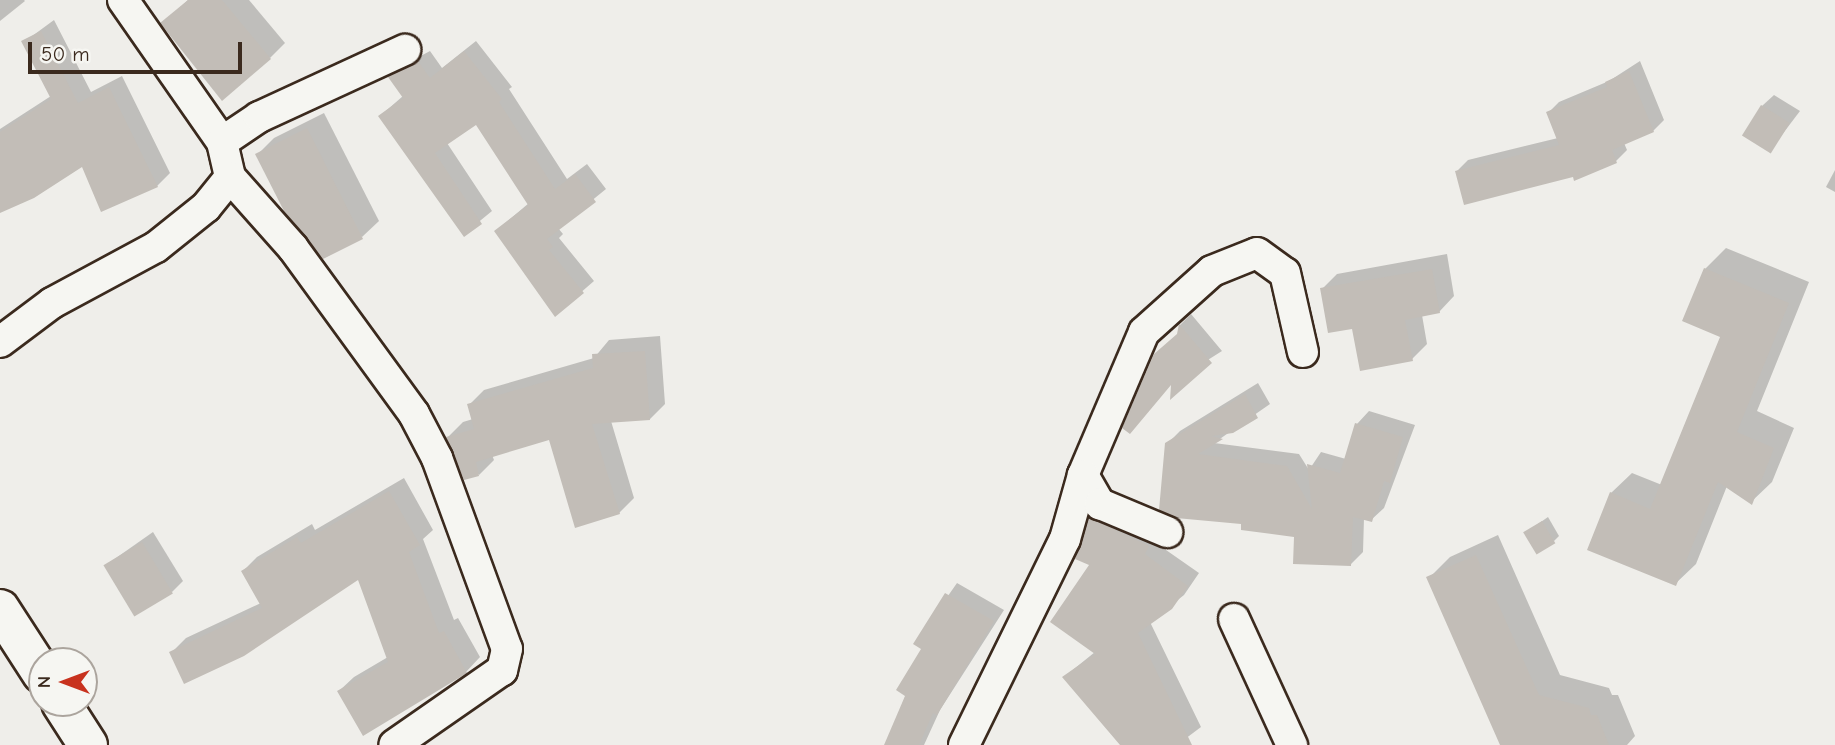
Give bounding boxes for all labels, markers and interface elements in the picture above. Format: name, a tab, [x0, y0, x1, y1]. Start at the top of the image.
scale bar	[32, 28, 245, 72]
text: 50 m	[41, 42, 90, 66]
north arrow	[28, 647, 98, 717]
text: N	[33, 676, 55, 688]

